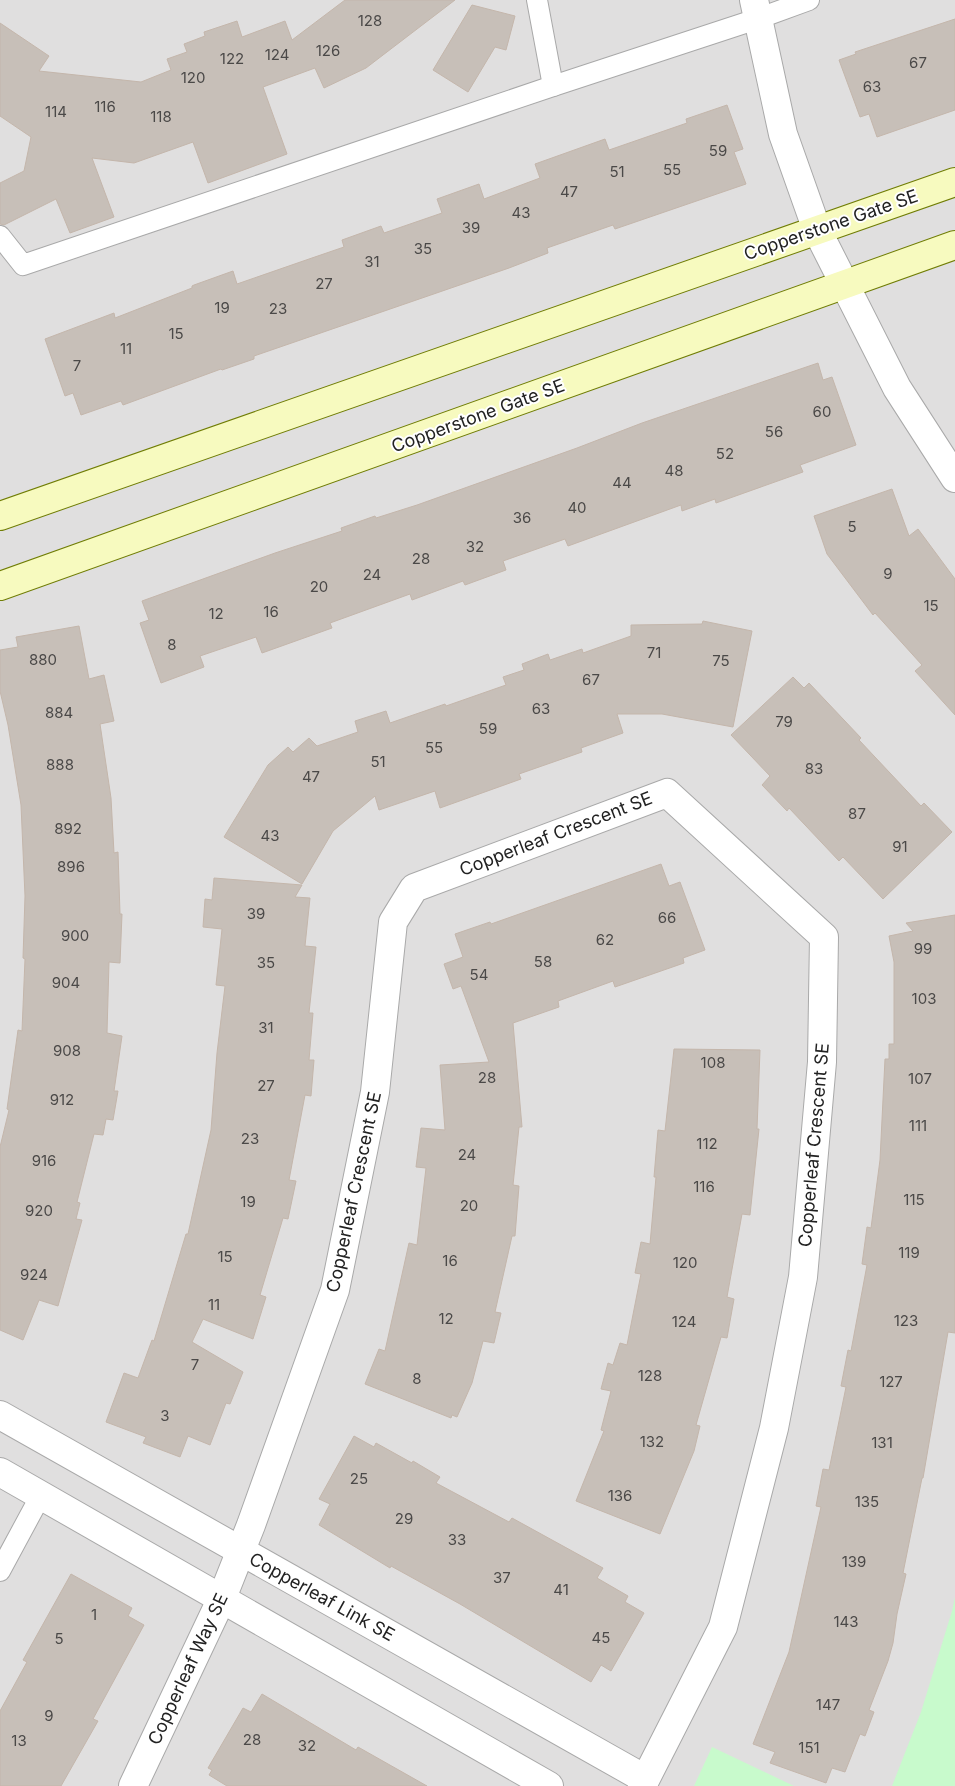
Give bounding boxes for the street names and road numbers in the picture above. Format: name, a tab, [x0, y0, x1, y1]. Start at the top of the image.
street label: Copperstone Gate SE	[741, 185, 921, 264]
street label: Copperstone Gate SE	[388, 374, 567, 457]
street label: Copperleaf Crescent SE	[456, 787, 655, 880]
street label: Copperleaf Crescent SE	[794, 1042, 833, 1248]
street label: Copperleaf Crescent SE	[322, 1090, 385, 1294]
street label: Copperleaf Link SE	[246, 1548, 399, 1645]
street label: Copperleaf Way SE	[143, 1590, 232, 1748]

